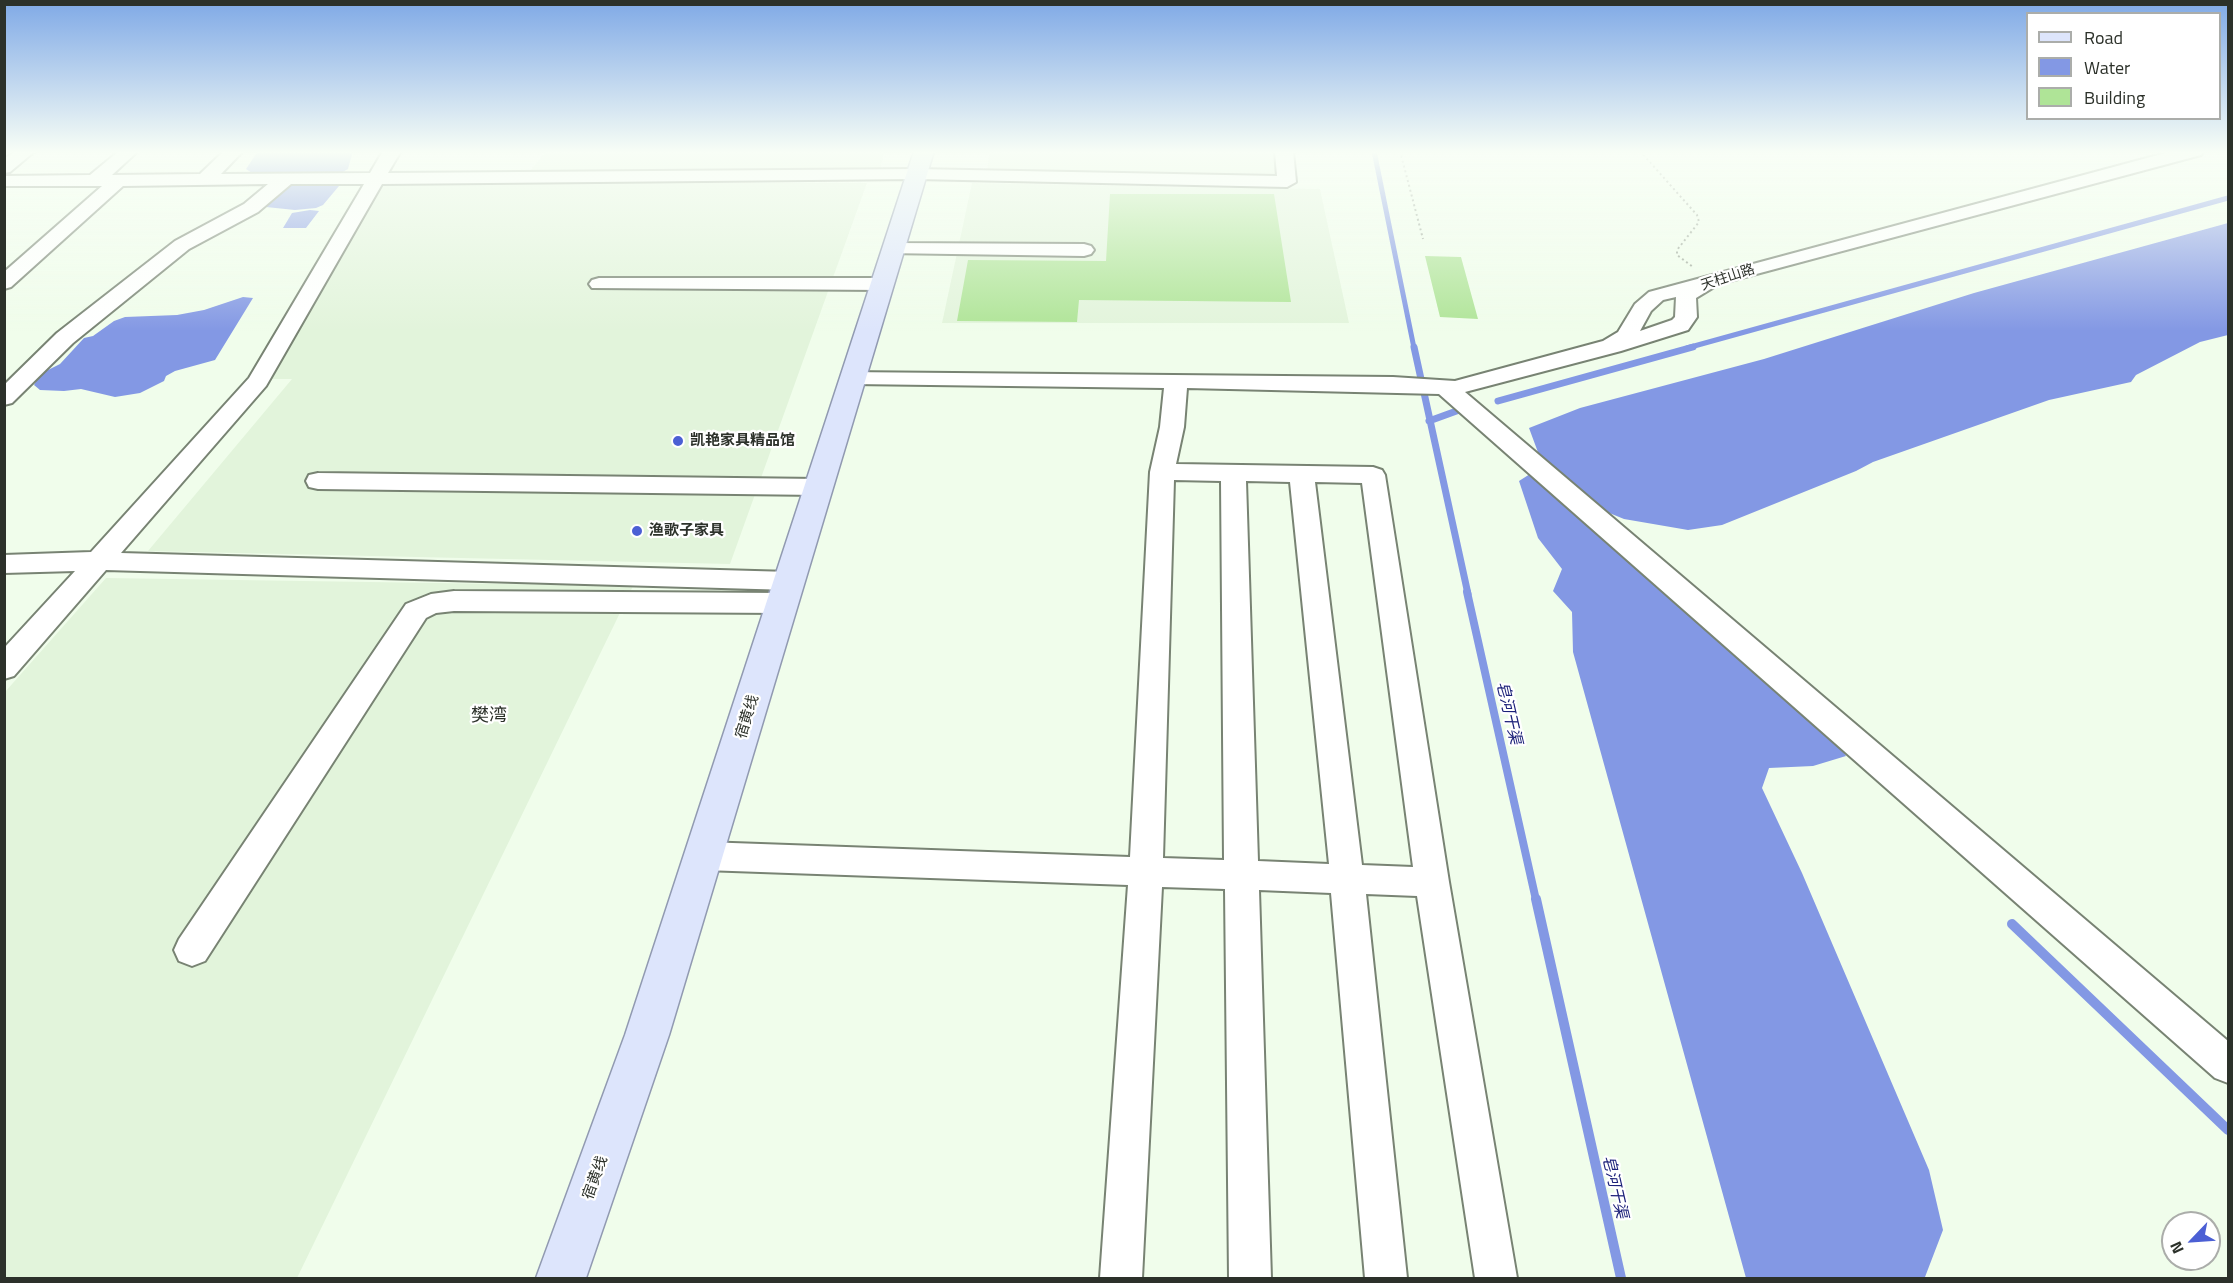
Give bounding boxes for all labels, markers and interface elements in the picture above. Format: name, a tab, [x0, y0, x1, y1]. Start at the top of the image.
legend	[2026, 12, 2221, 120]
text: Road	[2084, 24, 2123, 51]
text: Water	[2084, 54, 2130, 81]
text: Building	[2084, 84, 2145, 111]
street label: 天柱山路	[1699, 261, 1757, 295]
place label: 凯艳家具精品馆	[690, 432, 795, 450]
marker: 凯艳家具精品馆	[671, 434, 685, 448]
place label: 渔歌子家具	[649, 522, 724, 540]
marker: 渔歌子家具	[630, 524, 644, 538]
water label: 皂河干渠	[1491, 680, 1525, 746]
street label: 宿黄线	[733, 693, 763, 741]
district label: 樊湾	[471, 706, 507, 728]
street label: 宿黄线	[580, 1154, 612, 1202]
water label: 皂河干渠	[1597, 1154, 1631, 1220]
north arrow	[2161, 1211, 2221, 1271]
text: N	[2163, 1238, 2190, 1258]

